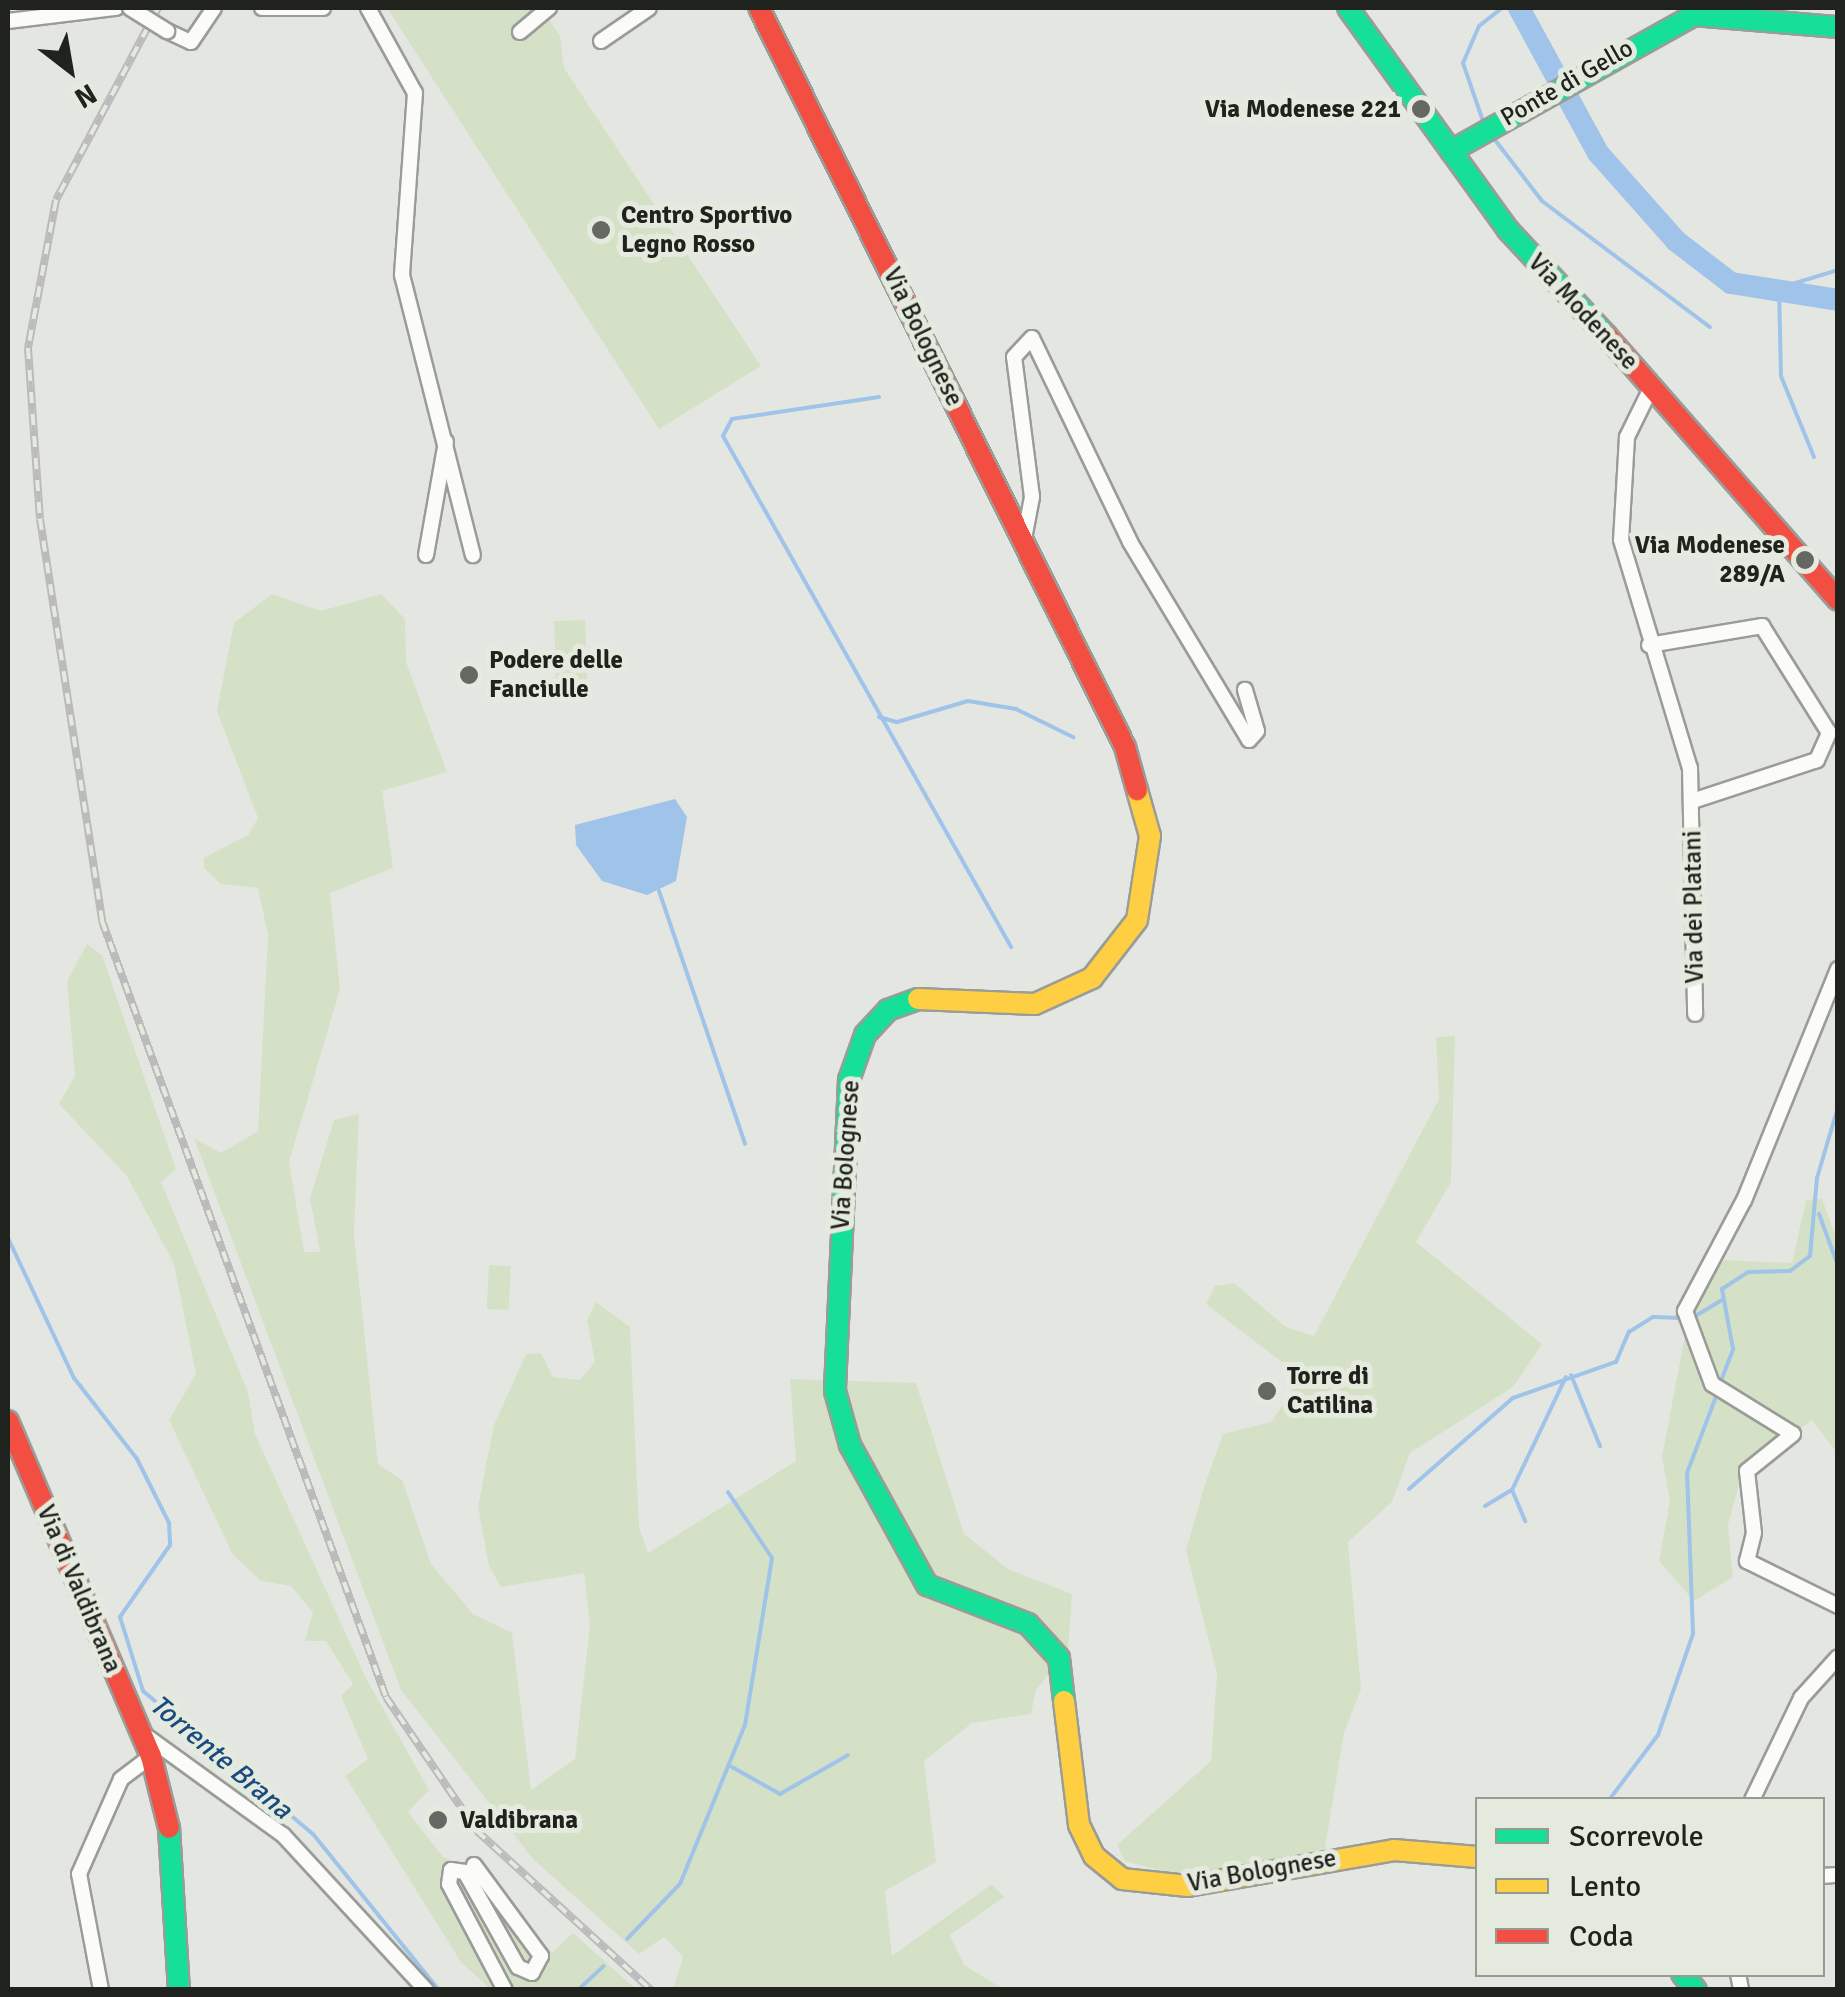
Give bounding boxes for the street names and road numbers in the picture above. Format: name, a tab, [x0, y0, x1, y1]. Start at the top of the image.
street label: Ponte di Gello	[1495, 33, 1639, 133]
street label: Via Modenese	[1522, 248, 1644, 376]
street label: Via Bolognese	[877, 263, 969, 411]
street label: Via dei Platani	[1678, 830, 1710, 984]
street label: Via Bolognese	[826, 1079, 866, 1231]
street label: Via di Valdibrana	[30, 1501, 128, 1677]
street label: Via Bolognese	[1185, 1843, 1339, 1899]

